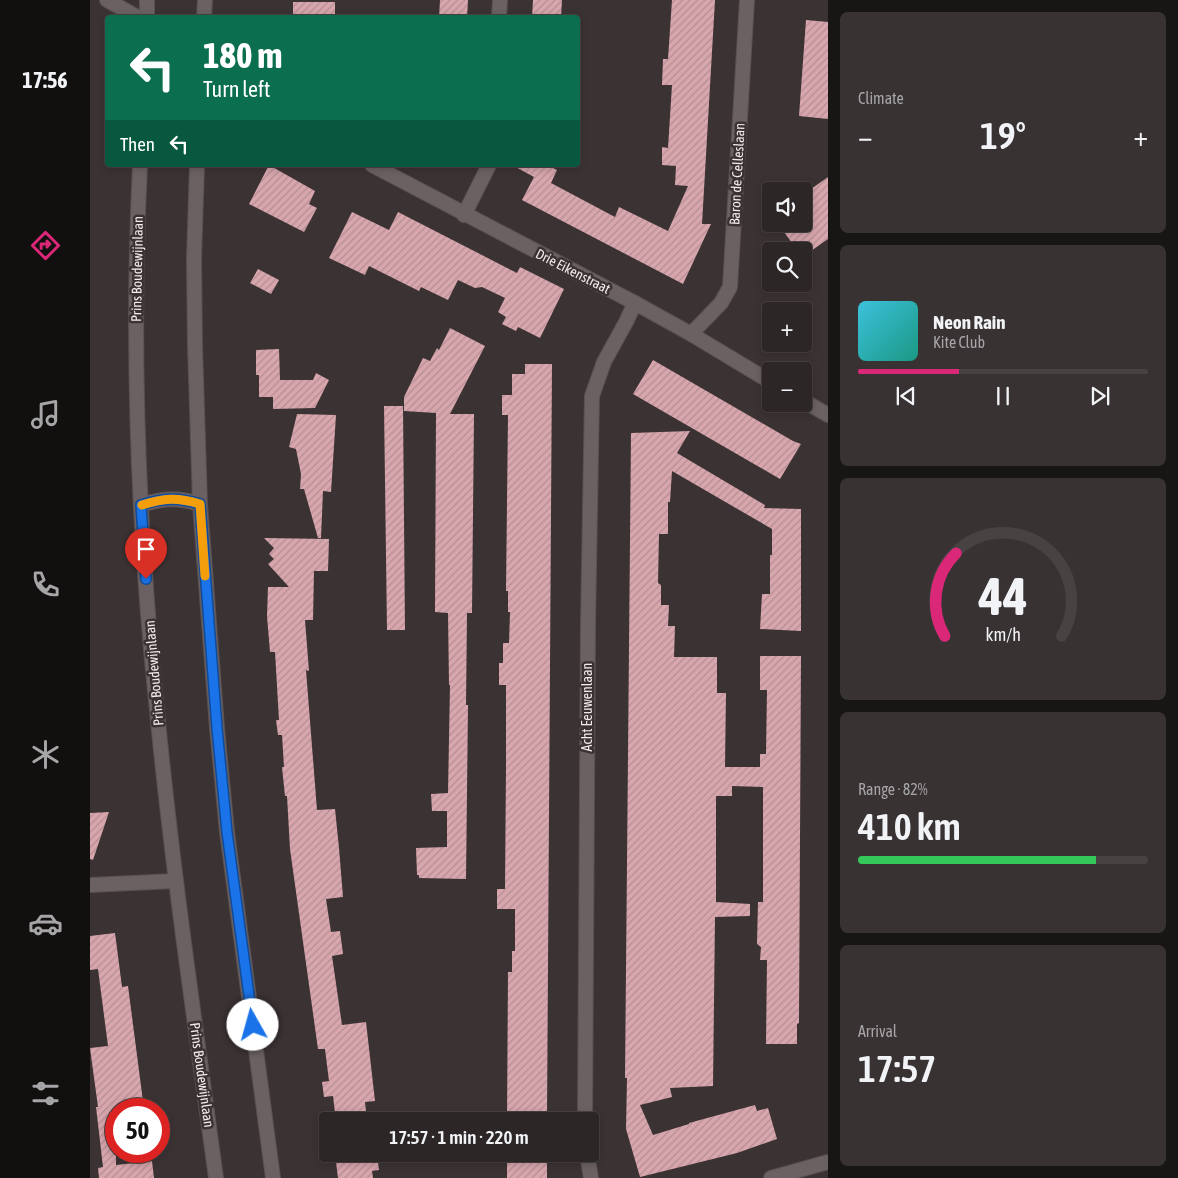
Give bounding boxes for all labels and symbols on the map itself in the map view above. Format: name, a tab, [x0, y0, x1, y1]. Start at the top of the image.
street label: Baron de Celleslaan	[726, 123, 748, 225]
street label: Prins Boudewijnlaan	[128, 216, 146, 322]
street label: Drie Eikenstraat	[533, 245, 613, 297]
pin	[125, 528, 167, 579]
street label: Prins Boudewijnlaan	[141, 620, 167, 726]
street label: Acht Eeuwenlaan	[579, 663, 595, 751]
position arrow	[226, 998, 278, 1050]
street label: Prins Boudewijnlaan	[187, 1021, 217, 1129]
speed limit sign: 50	[105, 1098, 170, 1163]

